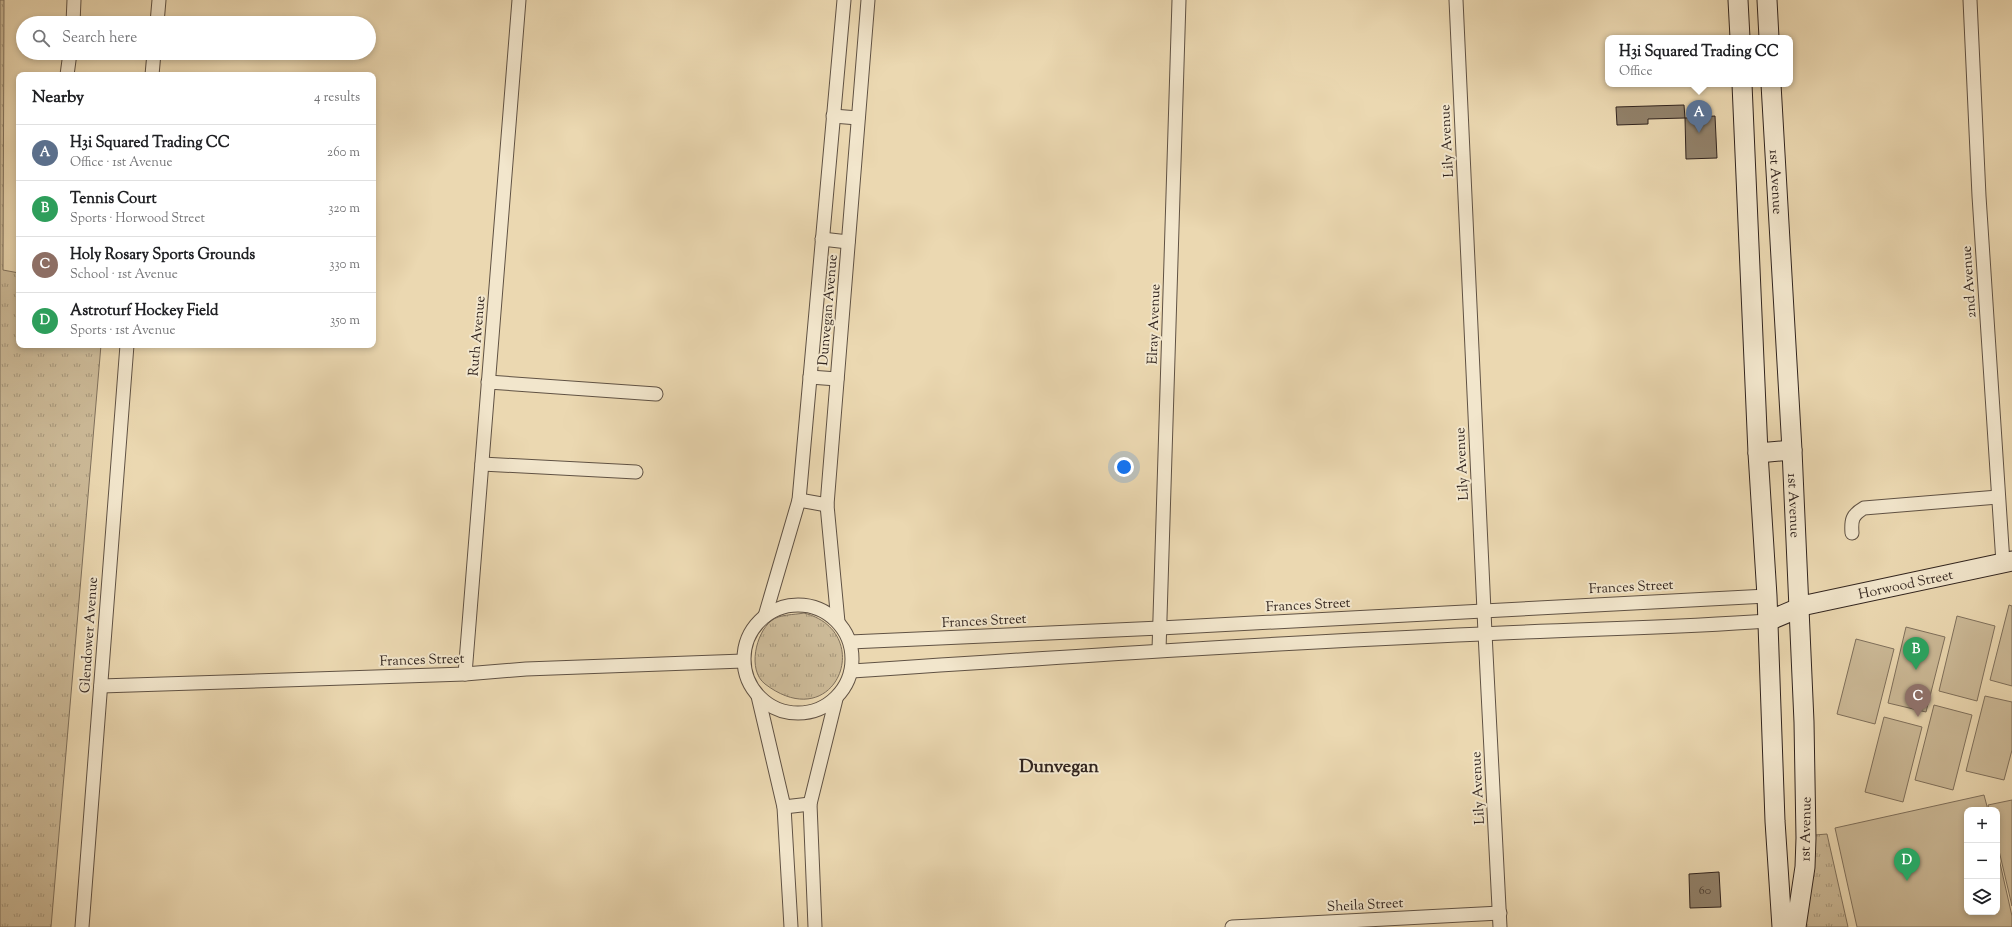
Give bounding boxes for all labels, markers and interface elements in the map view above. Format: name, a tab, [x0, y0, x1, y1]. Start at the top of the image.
search box	[16, 16, 376, 60]
icon: search	[30, 27, 52, 49]
text: Search here	[62, 28, 137, 49]
popup	[1605, 35, 1793, 87]
text: H3i Squared Trading CC	[1619, 42, 1779, 63]
text: Office	[1619, 63, 1653, 81]
text: Nearby	[32, 86, 84, 110]
text: 4 results	[314, 89, 360, 107]
pin: A	[1686, 100, 1712, 133]
street label: Lily Avenue	[1436, 104, 1460, 178]
text: H3i Squared Trading CC	[70, 133, 230, 154]
text: A	[40, 144, 50, 162]
text: 260 m	[327, 144, 360, 162]
street label: 1st Avenue	[1763, 149, 1786, 215]
text: Office · 1st Avenue	[70, 154, 172, 172]
text: Tennis Court	[70, 189, 157, 210]
text: B	[41, 200, 49, 218]
text: 320 m	[328, 200, 360, 218]
text: Sports · Horwood Street	[70, 210, 205, 228]
text: Holy Rosary Sports Grounds	[70, 245, 255, 266]
street label: 2nd Avenue	[1957, 245, 1982, 319]
street label: Dunvegan Avenue	[814, 254, 844, 367]
text: C	[40, 256, 50, 274]
text: 330 m	[329, 256, 360, 274]
text: School · 1st Avenue	[70, 266, 178, 284]
street label: Elray Avenue	[1144, 284, 1166, 365]
street label: Ruth Avenue	[465, 295, 491, 377]
text: Astroturf Hockey Field	[70, 301, 219, 322]
text: D	[40, 312, 50, 330]
text: 350 m	[330, 312, 360, 330]
text: Sports · 1st Avenue	[70, 322, 176, 340]
street label: Lily Avenue	[1451, 427, 1475, 501]
your location	[1114, 457, 1134, 477]
street label: 1st Avenue	[1781, 473, 1804, 538]
street label: Horwood Street	[1857, 566, 1955, 606]
street label: Glendower Avenue	[76, 576, 104, 694]
street label: Frances Street	[1588, 576, 1674, 600]
street label: Frances Street	[1265, 594, 1351, 618]
street label: Frances Street	[941, 610, 1027, 634]
pin: B	[1903, 637, 1929, 670]
street label: Frances Street	[379, 650, 465, 672]
pin: C	[1905, 684, 1931, 717]
street label: Lily Avenue	[1467, 751, 1491, 825]
district label: Dunvegan	[1019, 755, 1099, 781]
street label: 1st Avenue	[1796, 796, 1818, 862]
map controls	[1964, 807, 2000, 915]
button: +	[1964, 807, 2000, 843]
button: −	[1964, 843, 2000, 879]
pin: D	[1894, 848, 1920, 881]
button: layers	[1964, 879, 2000, 915]
house number: 60	[1699, 882, 1711, 900]
street label: Sheila Street	[1326, 894, 1404, 918]

